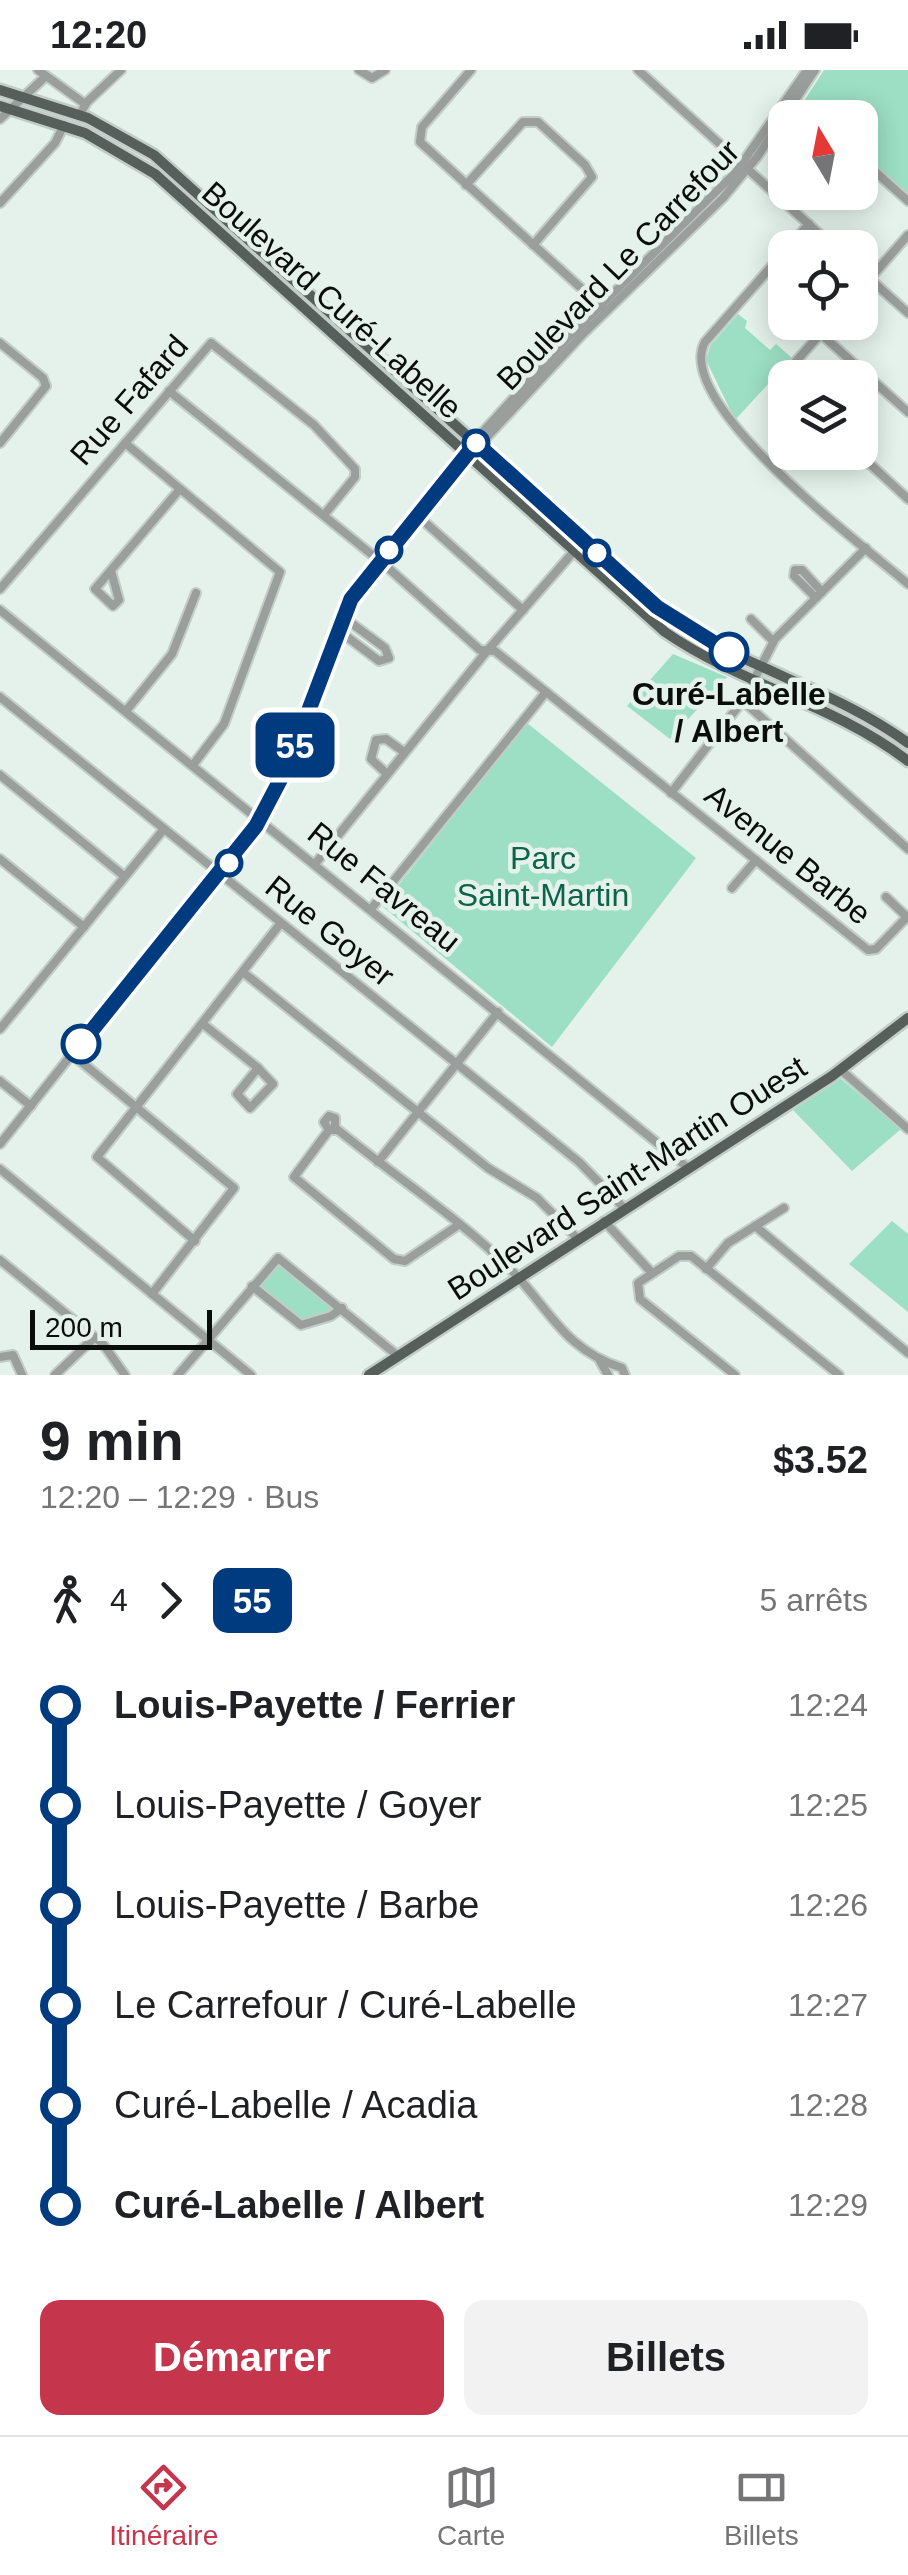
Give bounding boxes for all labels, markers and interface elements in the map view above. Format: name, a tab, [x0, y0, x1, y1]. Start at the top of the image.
text: 12:20	[50, 14, 147, 56]
north arrow	[768, 100, 878, 210]
map controls	[768, 100, 878, 470]
street label: Boulevard Le Carrefour	[490, 133, 747, 397]
street label: Boulevard Curé-Labelle	[195, 174, 469, 426]
button: locate	[768, 230, 878, 340]
street label: Rue Fafard	[63, 328, 195, 472]
button: layers	[768, 360, 878, 470]
unlabelled marker	[463, 430, 489, 456]
unlabelled marker	[376, 537, 402, 563]
unlabelled marker	[584, 540, 610, 566]
marker: Curé-Labelle / Albert	[710, 633, 748, 671]
place label: Curé-Labelle / Albert	[632, 676, 826, 749]
line badge: 55	[250, 712, 340, 778]
text: 55	[276, 726, 314, 765]
street label: Avenue Barbe	[698, 776, 878, 932]
street label: Rue Favreau	[301, 815, 467, 959]
park label: Parc Saint-Martin	[457, 840, 629, 913]
unlabelled marker	[216, 850, 242, 876]
street label: Rue Goyer	[259, 868, 402, 994]
unlabelled marker	[62, 1025, 100, 1063]
street label: Boulevard Saint-Martin Ouest	[441, 1049, 813, 1307]
scale bar	[30, 1305, 212, 1350]
text: 200 m	[45, 1312, 123, 1343]
text: 9 min	[40, 1410, 184, 1472]
text: $3.52	[773, 1439, 868, 1481]
text: 12:20 – 12:29 · Bus	[40, 1479, 319, 1515]
icon: walk	[40, 1573, 95, 1628]
icon: forward	[143, 1573, 198, 1628]
text: 55	[233, 1581, 272, 1620]
text: 4	[110, 1582, 128, 1618]
text: 5 arrêts	[760, 1582, 868, 1618]
text: Louis-Payette / Ferrier	[114, 1684, 515, 1726]
text: 12:24	[788, 1687, 868, 1723]
text: Louis-Payette / Goyer	[114, 1784, 482, 1826]
text: 12:25	[788, 1787, 868, 1823]
text: Louis-Payette / Barbe	[114, 1884, 479, 1926]
text: 12:26	[788, 1887, 868, 1923]
text: Le Carrefour / Curé-Labelle	[114, 1984, 577, 2026]
text: 12:27	[788, 1987, 868, 2023]
text: Curé-Labelle / Acadia	[114, 2084, 477, 2126]
text: 12:28	[788, 2087, 868, 2123]
text: Curé-Labelle / Albert	[114, 2184, 484, 2226]
text: 12:29	[788, 2187, 868, 2223]
button: Démarrer	[40, 2300, 444, 2415]
button: Billets	[464, 2300, 868, 2415]
tab: Itinéraire	[109, 2460, 218, 2552]
tab: Carte	[437, 2460, 505, 2552]
tab: Billets	[724, 2460, 799, 2552]

